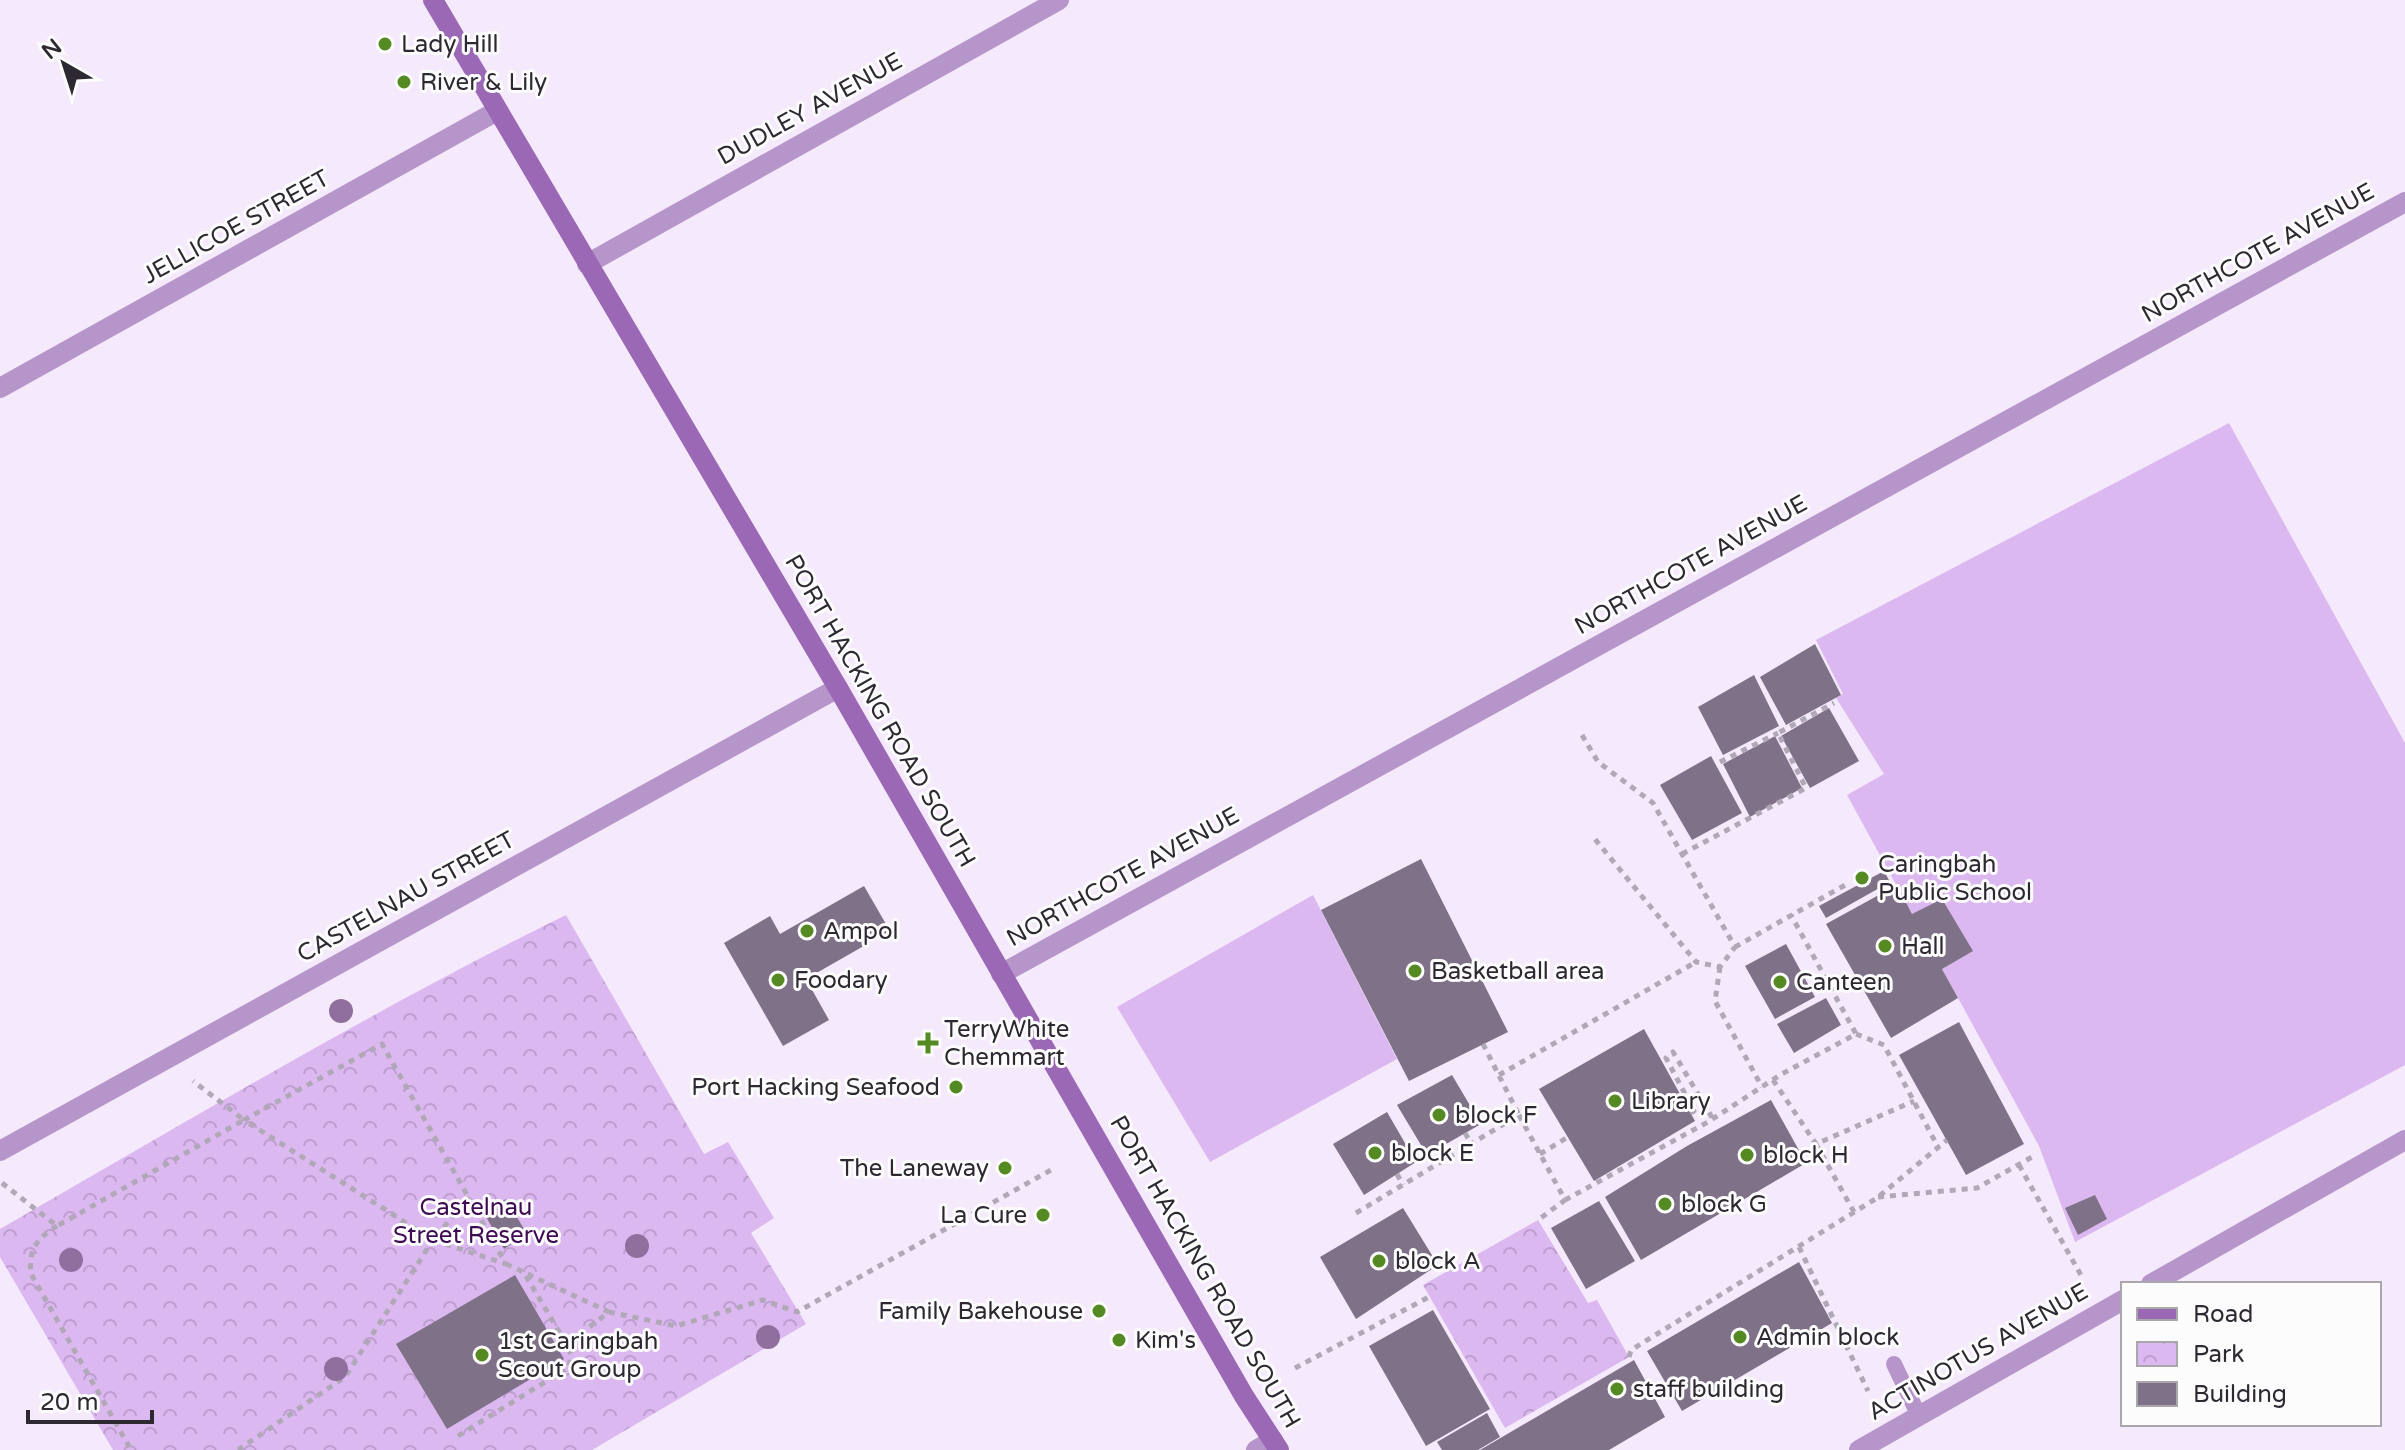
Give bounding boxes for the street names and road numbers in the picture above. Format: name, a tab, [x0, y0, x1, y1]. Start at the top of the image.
street label: DUDLEY AVENUE	[713, 46, 907, 172]
street label: JELLICOE STREET	[138, 163, 335, 290]
street label: NORTHCOTE AVENUE	[2137, 177, 2379, 329]
street label: NORTHCOTE AVENUE	[1570, 489, 1812, 641]
street label: PORT HACKING ROAD SOUTH	[778, 550, 982, 872]
street label: NORTHCOTE AVENUE	[1002, 801, 1244, 953]
street label: CASTELNAU STREET	[292, 825, 520, 969]
street label: PORT HACKING ROAD SOUTH	[1103, 1111, 1307, 1433]
street label: ACTINOTUS AVENUE	[1863, 1277, 2093, 1427]

